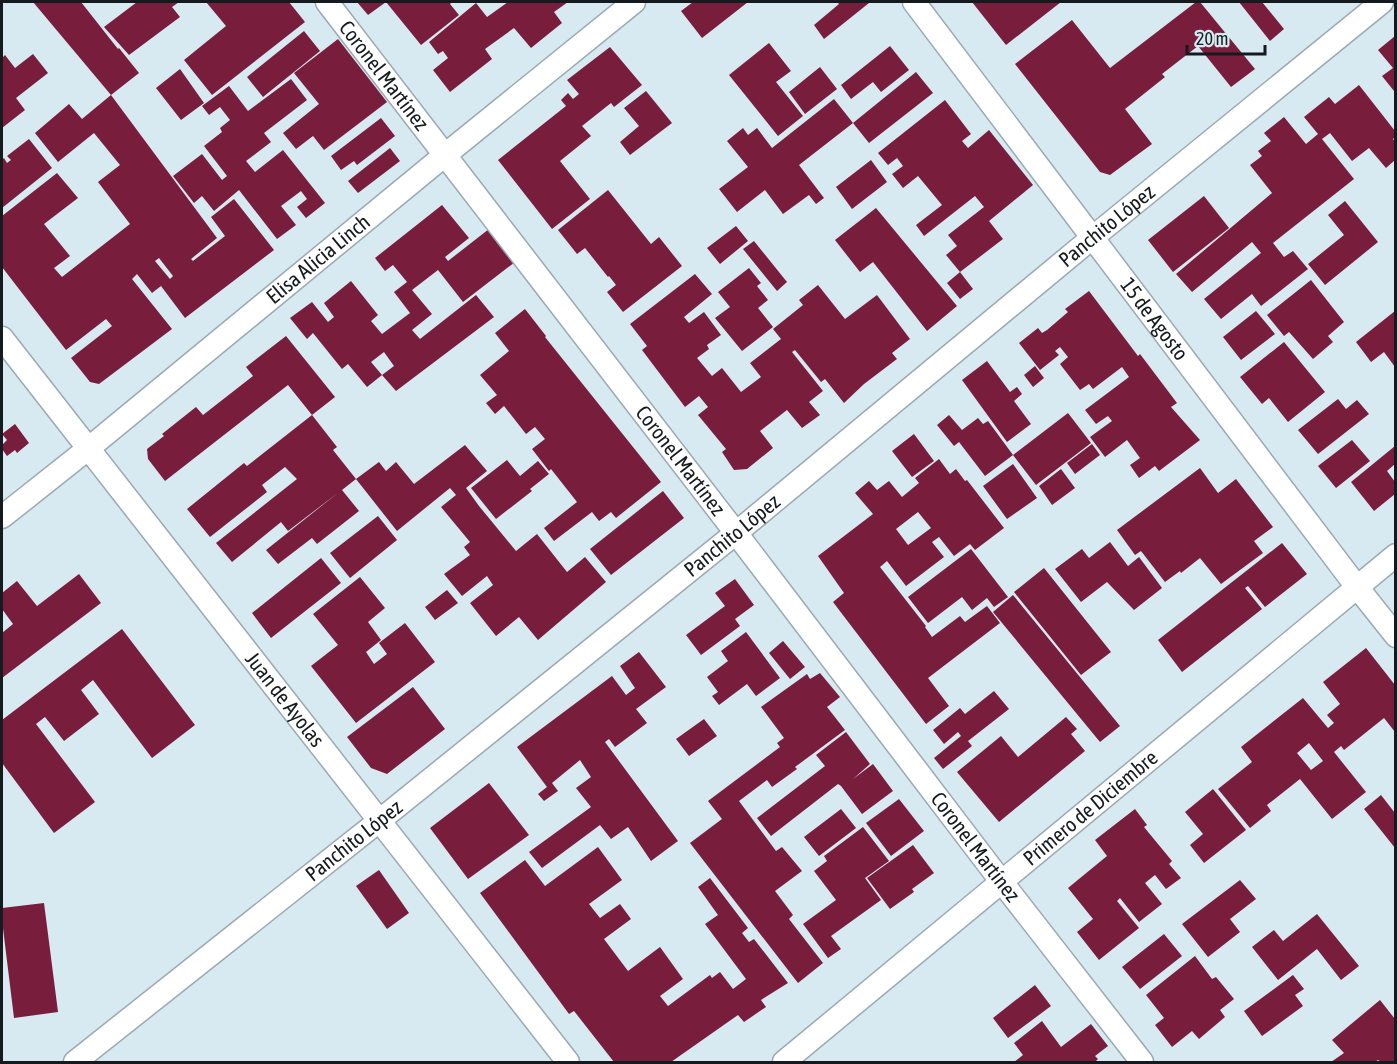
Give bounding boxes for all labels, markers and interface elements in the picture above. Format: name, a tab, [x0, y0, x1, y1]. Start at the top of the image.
street label: Coronel Martínez	[335, 16, 434, 135]
scale bar	[1187, 18, 1265, 56]
text: 20 m	[1196, 28, 1228, 49]
street label: Panchito López	[1054, 179, 1159, 271]
street label: Elisa Alicia Linch	[261, 209, 374, 308]
street label: 15 de Agosto	[1116, 273, 1194, 365]
street label: Coronel Martínez	[631, 401, 731, 520]
street label: Panchito López	[679, 489, 785, 581]
street label: Juan de Ayolas	[241, 647, 330, 751]
street label: Primero de Diciembre	[1018, 745, 1162, 870]
street label: Coronel Martínez	[927, 787, 1026, 906]
street label: Panchito López	[300, 794, 407, 886]

